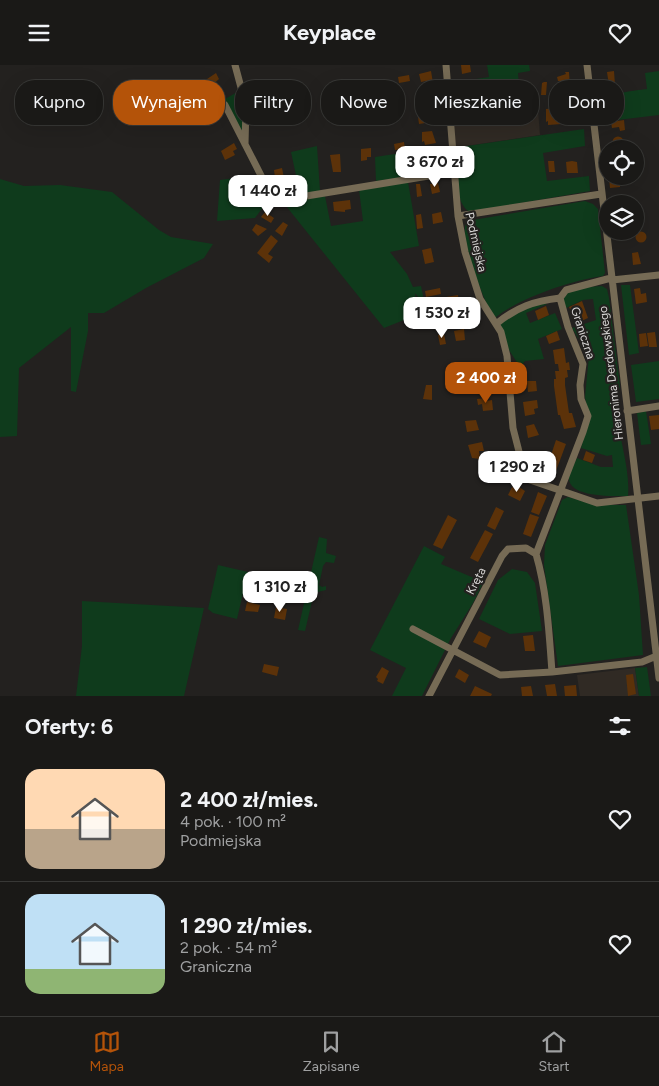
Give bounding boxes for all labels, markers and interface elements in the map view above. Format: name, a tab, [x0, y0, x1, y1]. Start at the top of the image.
icon: menu	[25, 19, 53, 47]
text: Keyplace	[283, 19, 376, 46]
icon: heart	[606, 19, 634, 47]
chip: Kupno	[15, 80, 103, 125]
chip: Wynajem	[113, 80, 225, 125]
chip: Filtry	[235, 80, 311, 125]
chip: Nowe	[321, 80, 405, 125]
chip: Mieszkanie	[415, 80, 539, 125]
chip: Dom	[549, 80, 624, 125]
map controls	[599, 140, 644, 240]
button: locate	[599, 140, 644, 185]
pin: 3 670 zł	[383, 145, 487, 188]
text: 3 670 zł	[406, 152, 464, 171]
pin: 1 440 zł	[216, 175, 320, 217]
text: 1 440 zł	[239, 181, 297, 200]
button: layers	[599, 195, 644, 240]
street label: Podmiejska	[462, 211, 490, 273]
pin: 1 530 zł	[390, 297, 494, 339]
text: 1 530 zł	[414, 303, 470, 322]
street label: Graniczna	[568, 305, 598, 361]
street label: Hieronima Derdowskiego	[596, 305, 626, 441]
pin: 2 400 zł	[434, 361, 538, 404]
text: 2 400 zł	[456, 368, 516, 387]
pin: 1 290 zł	[465, 451, 569, 493]
text: 1 290 zł	[489, 457, 545, 476]
street label: Kręta	[463, 565, 489, 597]
pin: 1 310 zł	[228, 571, 332, 613]
text: 1 310 zł	[254, 577, 306, 596]
icon: filters	[606, 712, 634, 740]
text: Oferty: 6	[25, 714, 113, 739]
text: 2 400 zł/mies.	[180, 787, 318, 812]
icon: home	[65, 789, 125, 849]
icon: heart	[606, 805, 634, 833]
text: 4 pok. · 100 m²	[180, 812, 286, 831]
text: Podmiejska	[180, 831, 261, 850]
text: 1 290 zł/mies.	[180, 913, 312, 938]
icon: home	[65, 914, 125, 974]
icon: heart	[606, 930, 634, 958]
text: 2 pok. · 54 m²	[180, 938, 277, 957]
text: Graniczna	[180, 957, 252, 976]
tab: Mapa	[89, 1028, 124, 1075]
tab: Zapisane	[303, 1028, 360, 1075]
tab: Start	[538, 1028, 570, 1075]

